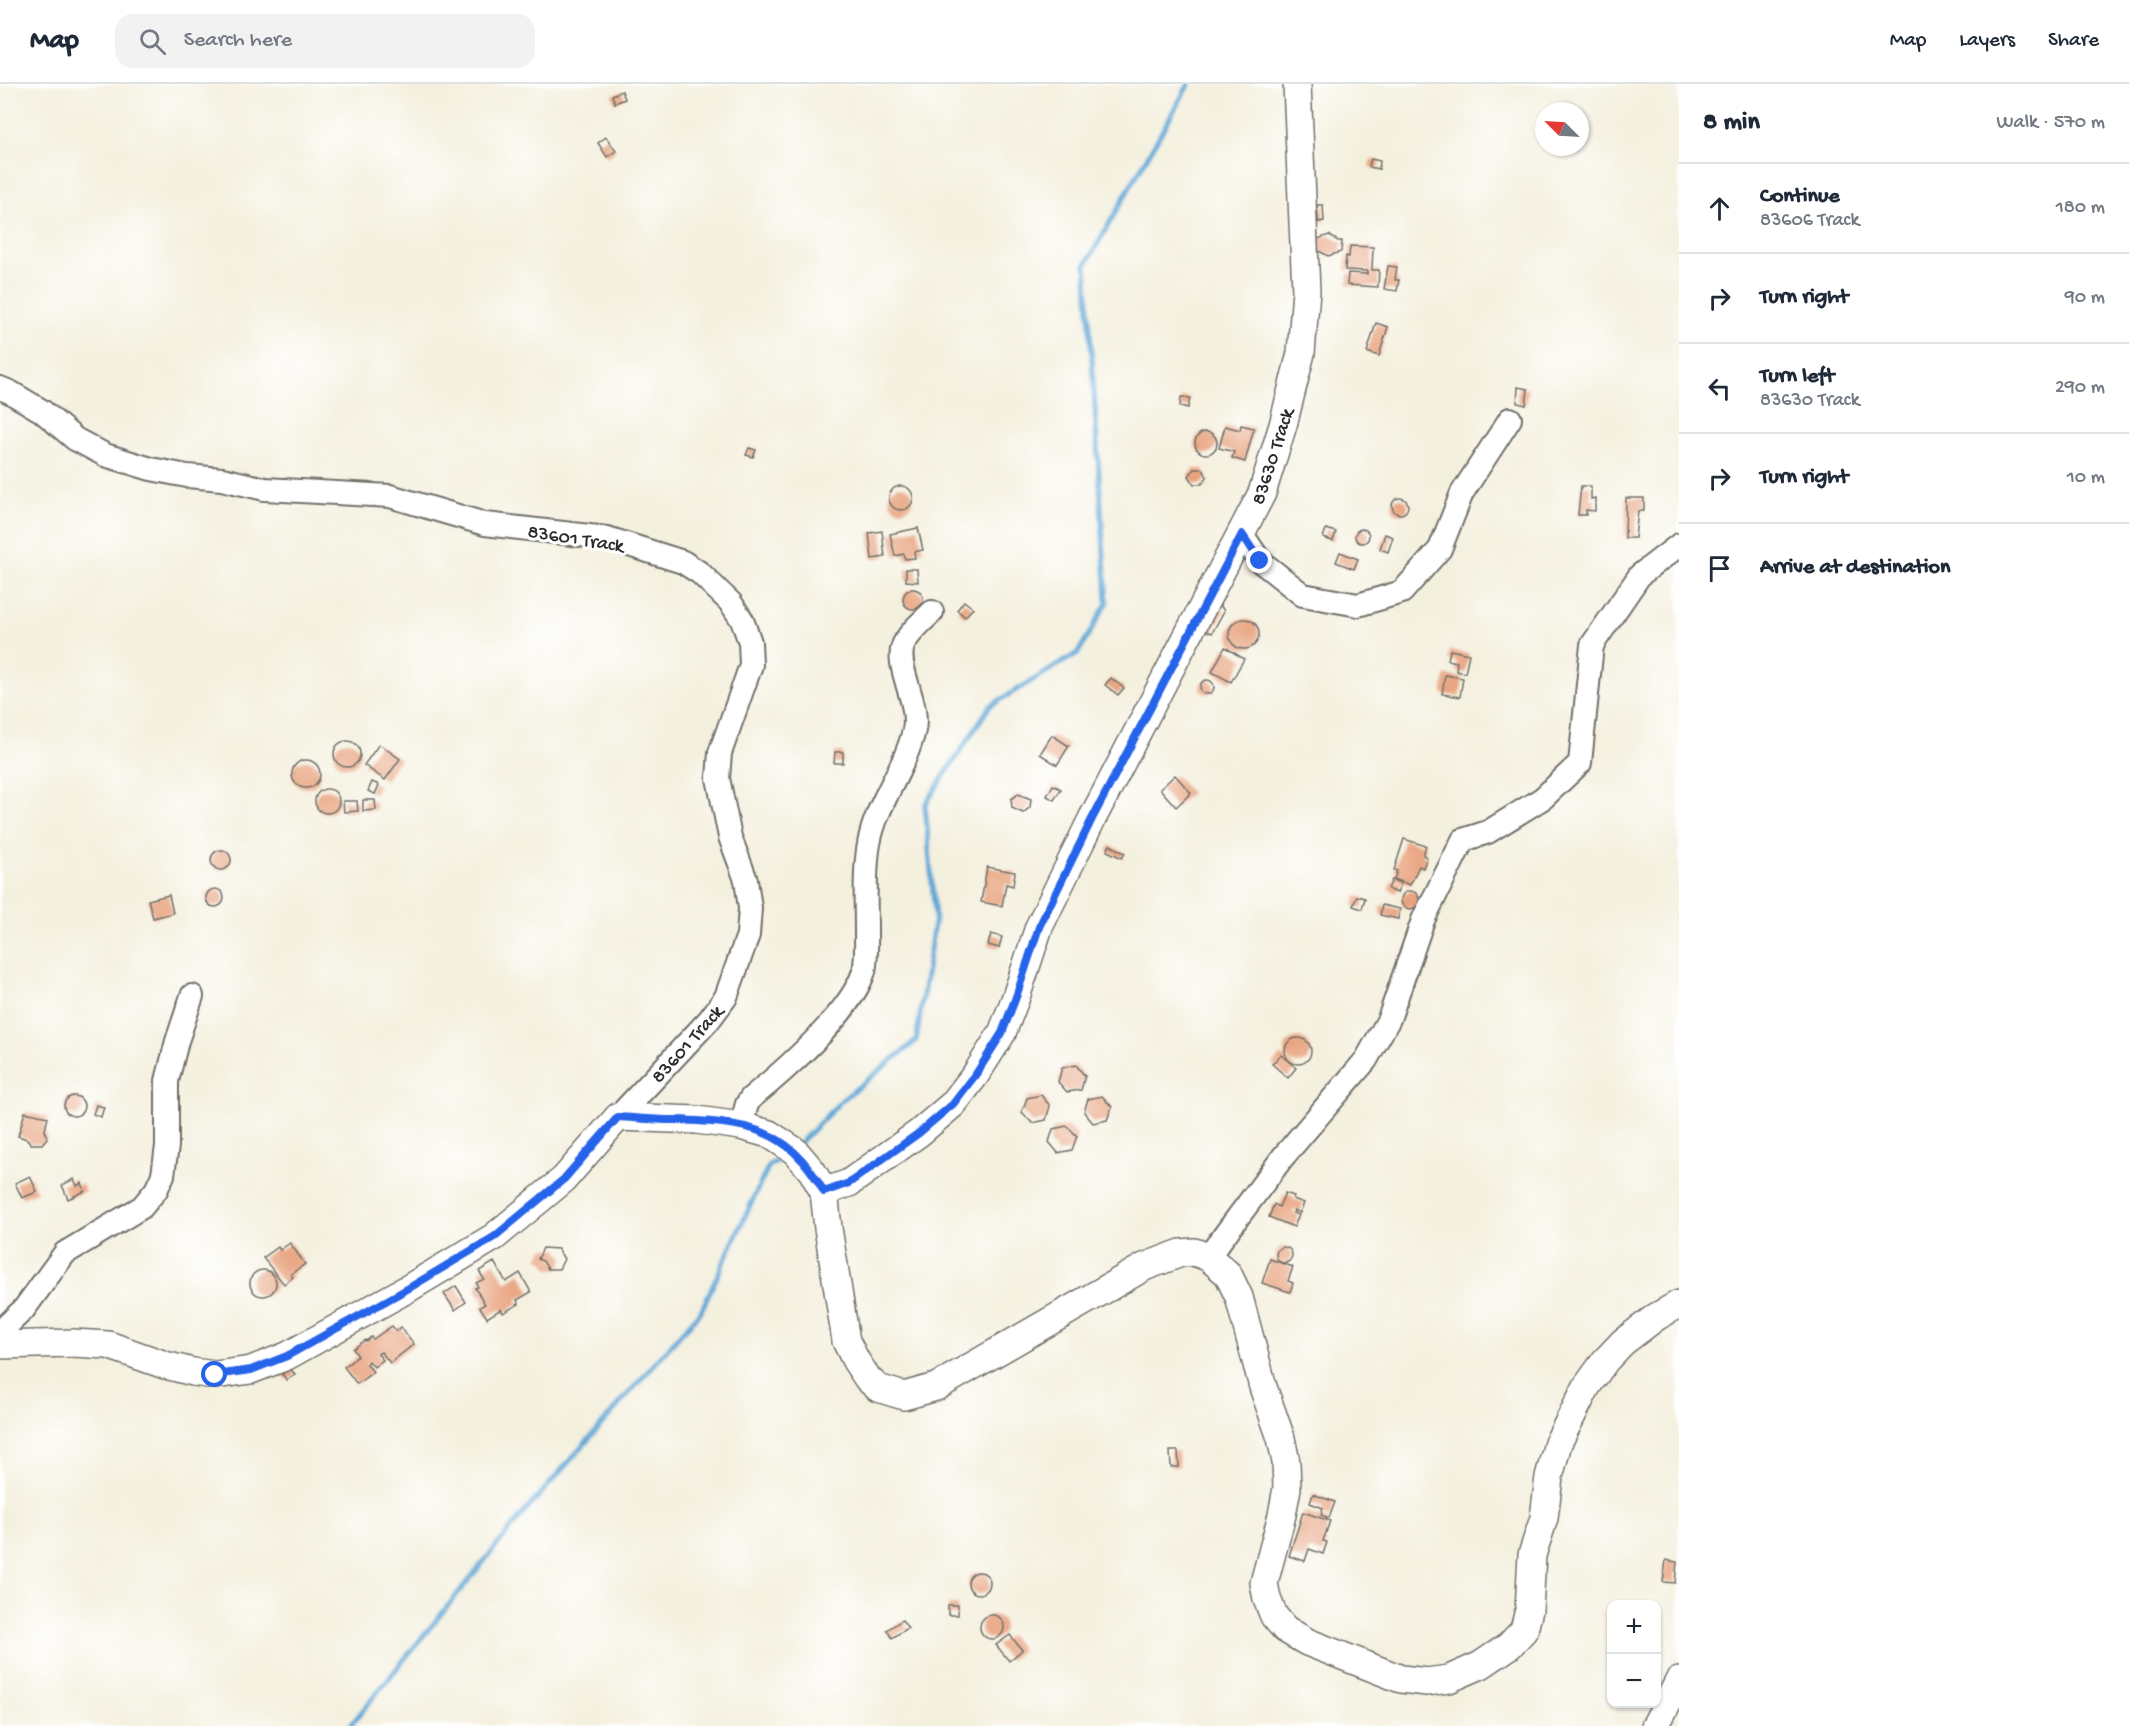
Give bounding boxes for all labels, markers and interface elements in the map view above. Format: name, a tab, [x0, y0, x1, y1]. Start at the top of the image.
search box	[115, 14, 535, 68]
text: Map	[30, 25, 79, 58]
icon: search	[136, 25, 169, 58]
text: Search here	[184, 28, 292, 54]
text: Map	[1890, 29, 1926, 54]
text: Layers	[1959, 29, 2015, 54]
text: Share	[2048, 29, 2099, 54]
north arrow	[1535, 102, 1589, 156]
text: 8 min	[1703, 108, 1760, 139]
text: Walk · 570 m	[1997, 112, 2105, 135]
text: Continue	[1760, 184, 1840, 210]
icon: ahead	[1703, 192, 1736, 225]
text: 180 m	[2056, 197, 2105, 220]
text: 83606 Track	[1760, 210, 1859, 233]
icon: right	[1703, 282, 1736, 315]
text: Turn right	[1760, 285, 1848, 311]
text: 90 m	[2065, 287, 2105, 310]
text: Turn left	[1760, 364, 1834, 390]
icon: left	[1703, 372, 1736, 405]
text: 290 m	[2055, 377, 2105, 400]
text: 83630 Track	[1760, 390, 1860, 413]
street label: 83630 Track	[1248, 404, 1301, 508]
icon: right	[1703, 462, 1736, 495]
text: Turn right	[1760, 465, 1848, 491]
text: 10 m	[2067, 467, 2105, 490]
street label: 83601 Track	[526, 521, 627, 560]
route end	[1246, 547, 1272, 573]
icon: arrive	[1703, 552, 1736, 585]
text: Arrive at destination	[1760, 555, 1950, 581]
street label: 83601 Track	[648, 1000, 731, 1089]
route start	[201, 1361, 227, 1387]
map controls	[1607, 1600, 1661, 1708]
button: +	[1607, 1600, 1661, 1654]
button: −	[1607, 1654, 1661, 1708]

